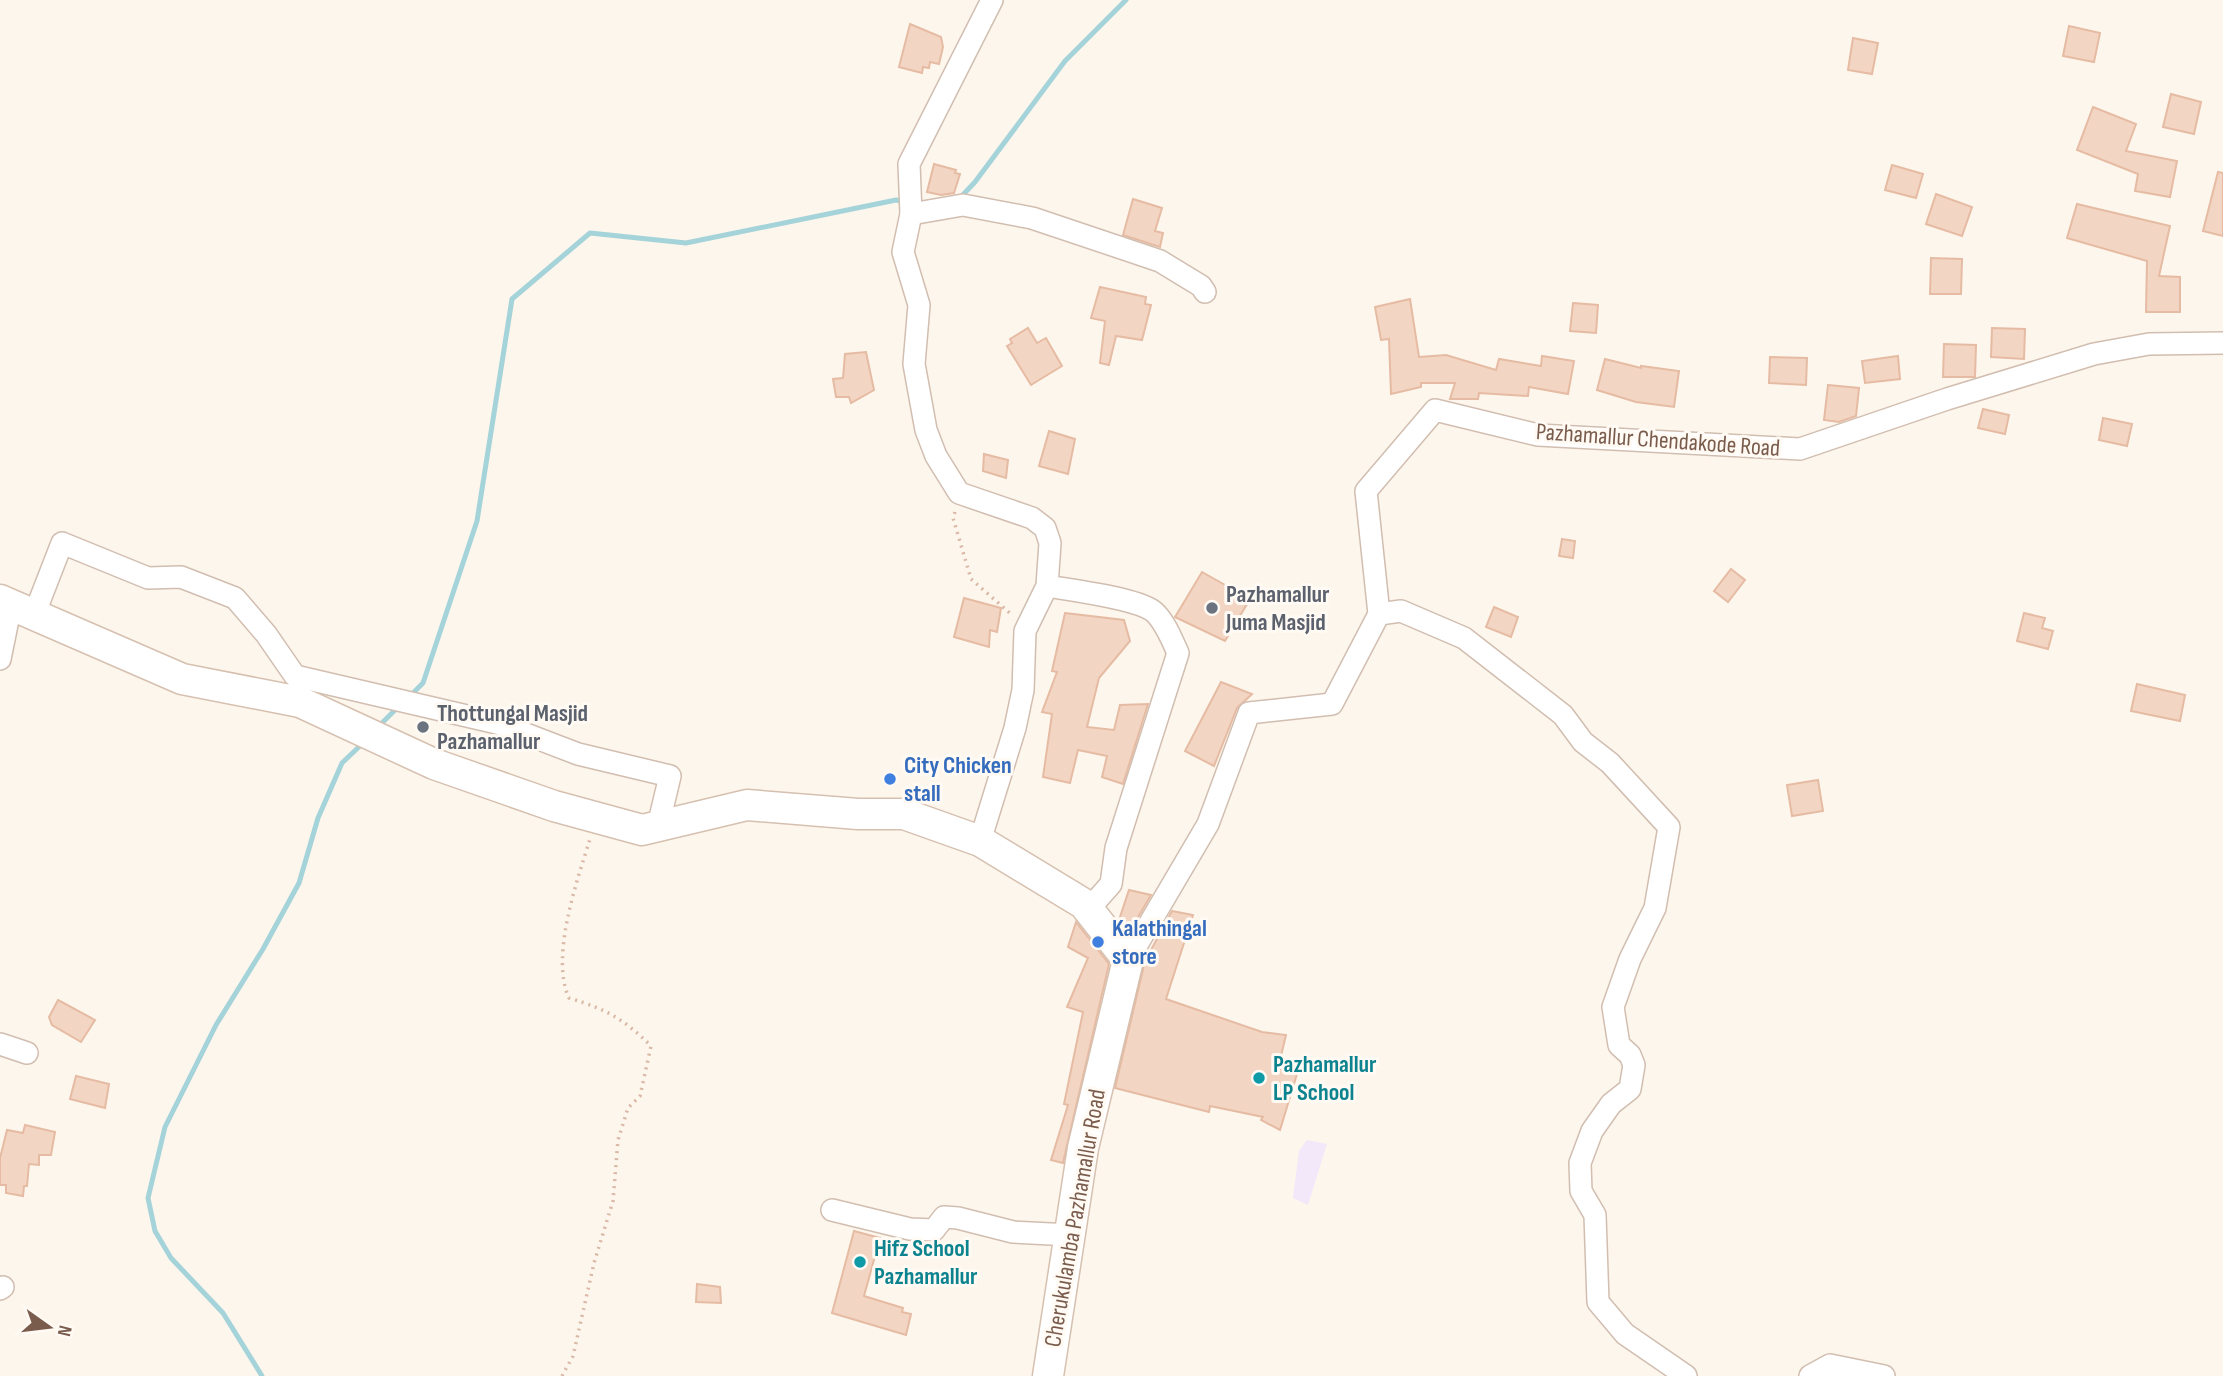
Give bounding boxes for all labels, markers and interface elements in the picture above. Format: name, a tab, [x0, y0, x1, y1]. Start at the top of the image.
street label: Pazhamallur Chendakode Road	[1535, 417, 1781, 463]
place label: Pazhamallur Juma Masjid	[1225, 580, 1330, 637]
marker: Pazhamallur Juma Masjid	[1204, 600, 1220, 616]
place label: Thottungal Masjid Pazhamallur	[437, 699, 588, 756]
marker: Thottungal Masjid Pazhamallur	[415, 719, 431, 735]
place label: City Chicken stall	[904, 751, 1012, 808]
marker: City Chicken stall	[882, 771, 898, 787]
place label: Kalathingal store	[1112, 914, 1207, 971]
marker: Kalathingal store	[1090, 934, 1106, 950]
place label: Pazhamallur LP School	[1273, 1050, 1377, 1107]
marker: Pazhamallur LP School	[1251, 1070, 1267, 1086]
street label: Cherukulamba Pazhamallur Road	[1038, 1087, 1112, 1349]
place label: Hifz School Pazhamallur	[874, 1234, 978, 1291]
marker: Hifz School Pazhamallur	[852, 1254, 868, 1270]
north arrow	[14, 1292, 84, 1362]
text: N	[52, 1323, 76, 1338]

